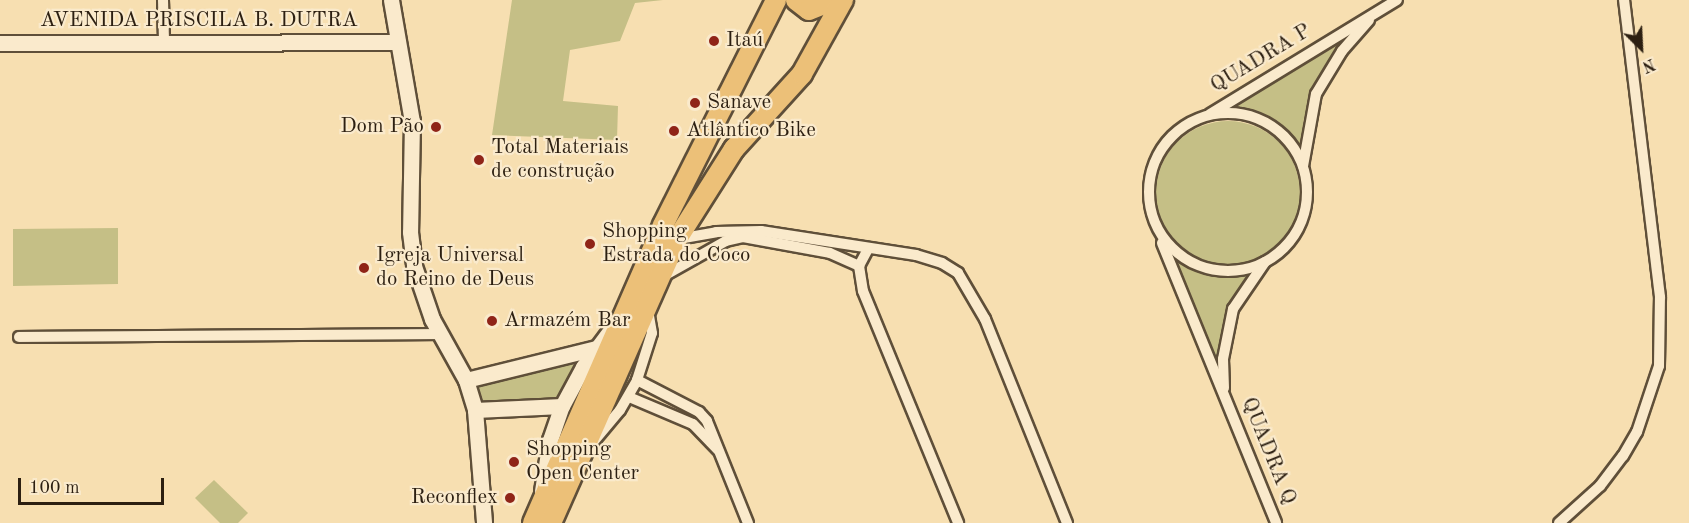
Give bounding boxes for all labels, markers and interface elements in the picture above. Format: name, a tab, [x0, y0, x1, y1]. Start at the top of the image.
street label: AVENIDA PRISCILA B. DUTRA	[40, 8, 358, 34]
north arrow	[1611, 18, 1671, 78]
street label: QUADRA P	[1206, 19, 1316, 99]
place label: Itaú	[726, 28, 763, 54]
marker: Itaú	[707, 34, 721, 48]
text: N	[1639, 55, 1657, 74]
place label: Sanave	[707, 90, 771, 116]
marker: Sanave	[688, 96, 702, 110]
place label: Dom Pão	[340, 114, 424, 140]
place label: Atlântico Bike	[686, 118, 816, 144]
marker: Dom Pão	[429, 120, 443, 134]
marker: Atlântico Bike	[667, 124, 681, 138]
place label: Total Materiais de construção	[491, 135, 629, 185]
marker: Total Materiais de construção	[472, 153, 486, 167]
place label: Shopping Estrada do Coco	[602, 219, 750, 269]
marker: Shopping Estrada do Coco	[583, 237, 597, 251]
place label: Igreja Universal do Reino de Deus	[376, 243, 534, 293]
marker: Igreja Universal do Reino de Deus	[357, 261, 371, 275]
place label: Armazém Bar	[504, 308, 631, 334]
marker: Armazém Bar	[485, 314, 499, 328]
street label: QUADRA Q	[1235, 394, 1301, 508]
place label: Shopping Open Center	[526, 437, 639, 487]
marker: Shopping Open Center	[507, 455, 521, 469]
scale bar	[21, 466, 166, 504]
text: 100 m	[29, 479, 80, 497]
place label: Reconflex	[411, 485, 498, 511]
marker: Reconflex	[503, 491, 517, 505]

